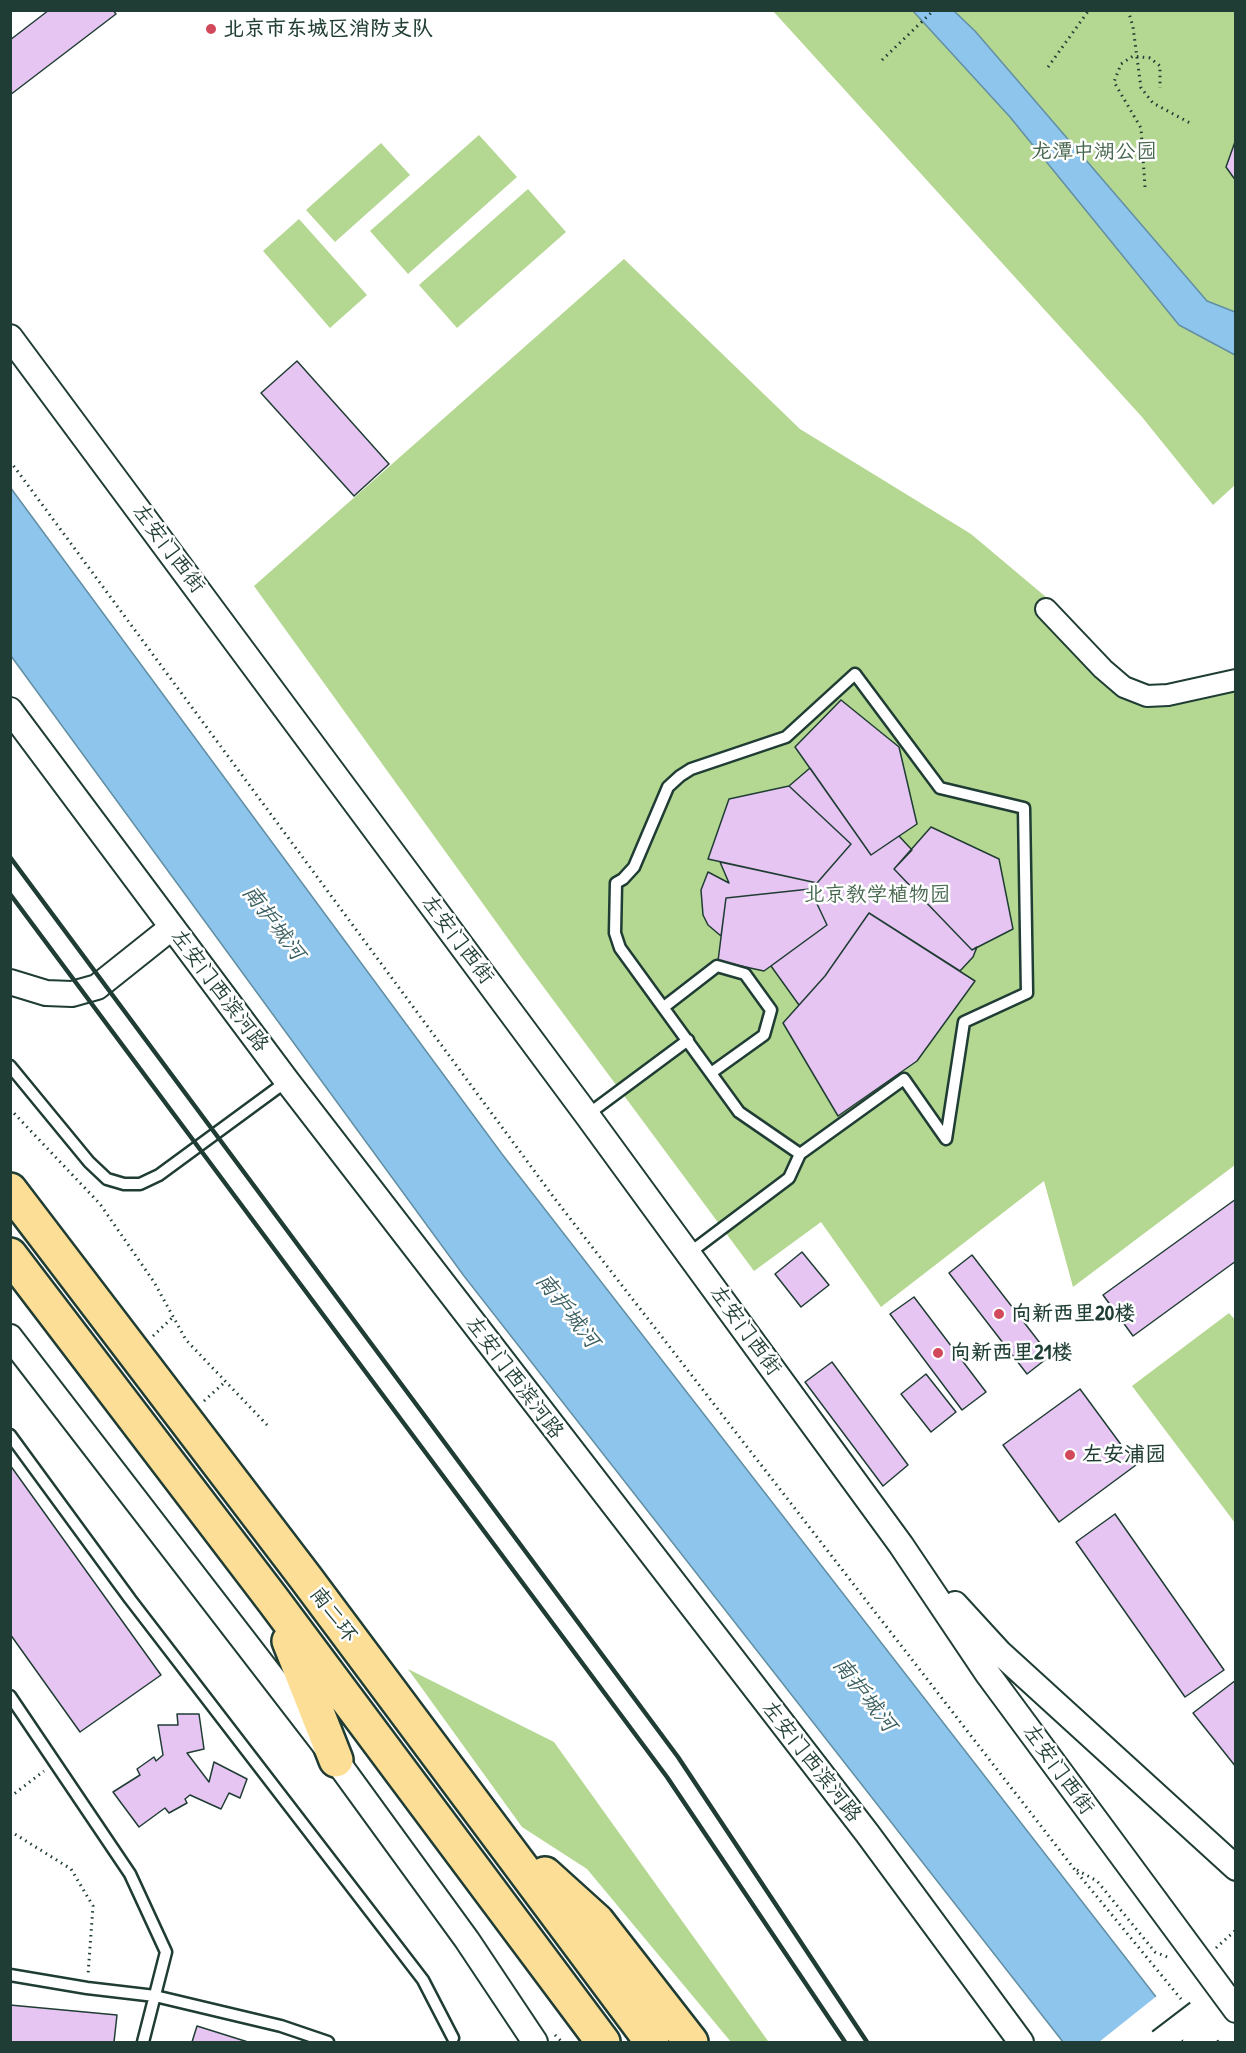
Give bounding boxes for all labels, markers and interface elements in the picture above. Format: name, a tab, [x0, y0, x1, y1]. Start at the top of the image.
place label: 北京市东城区消防支队	[223, 16, 433, 42]
marker: 北京市东城区消防支队	[204, 22, 218, 36]
park label: 龙潭中湖公园	[1031, 139, 1157, 165]
street label: 左安门西街	[126, 499, 210, 599]
water label: 南护城河	[236, 880, 310, 966]
park label: 北京教学植物园	[804, 882, 950, 908]
street label: 左安门西街	[415, 890, 499, 990]
street label: 左安门西滨河路	[165, 925, 273, 1057]
water label: 南护城河	[530, 1268, 604, 1354]
street label: 左安门西街	[704, 1281, 786, 1381]
place label: 向新西里20楼	[1011, 1301, 1135, 1327]
marker: 向新西里20楼	[992, 1307, 1006, 1321]
street label: 左安门西滨河路	[460, 1312, 568, 1444]
place label: 向新西里21楼	[950, 1340, 1072, 1366]
marker: 向新西里21楼	[931, 1346, 945, 1360]
place label: 左安浦园	[1082, 1442, 1166, 1468]
marker: 左安浦园	[1063, 1448, 1077, 1462]
street label: 南二环	[304, 1582, 362, 1648]
water label: 南护城河	[827, 1652, 901, 1738]
street label: 左安门西滨河路	[756, 1696, 866, 1828]
street label: 左安门西街	[1017, 1720, 1099, 1820]

